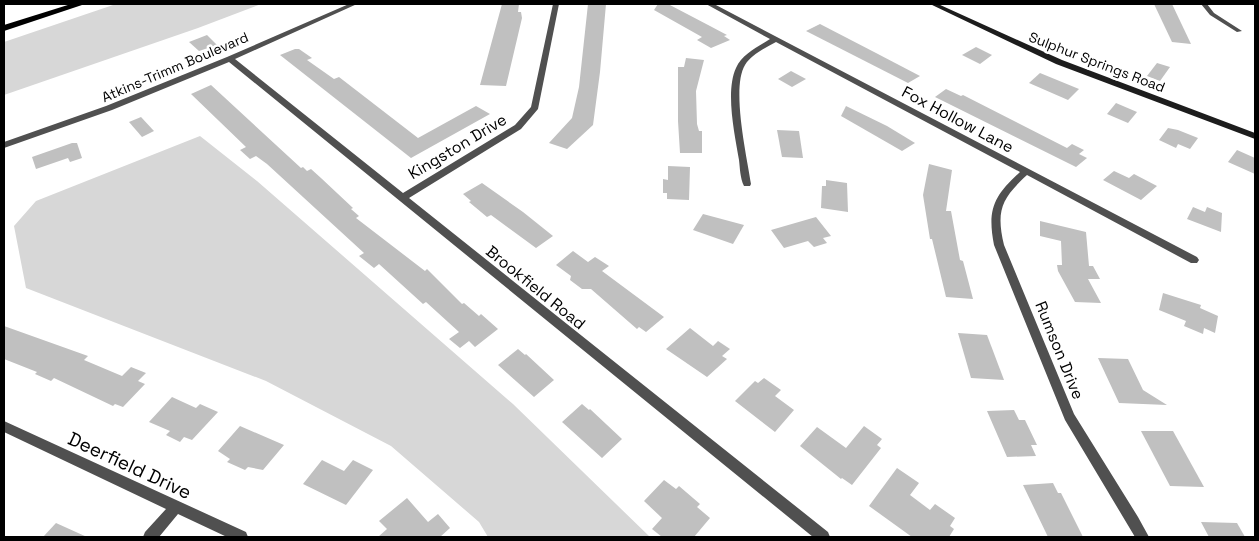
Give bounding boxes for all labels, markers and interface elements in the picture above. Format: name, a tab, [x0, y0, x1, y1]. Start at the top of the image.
street label: Atkins-Trimm Boulevard	[99, 28, 251, 106]
street label: Sulphur Springs Road	[1026, 28, 1168, 96]
street label: Fox Hollow Lane	[898, 81, 1017, 158]
street label: Kingston Drive	[404, 109, 510, 184]
street label: Brookfield Road	[482, 241, 590, 334]
street label: Rumson Drive	[1030, 298, 1089, 402]
street label: Deerfield Drive	[64, 426, 196, 505]

